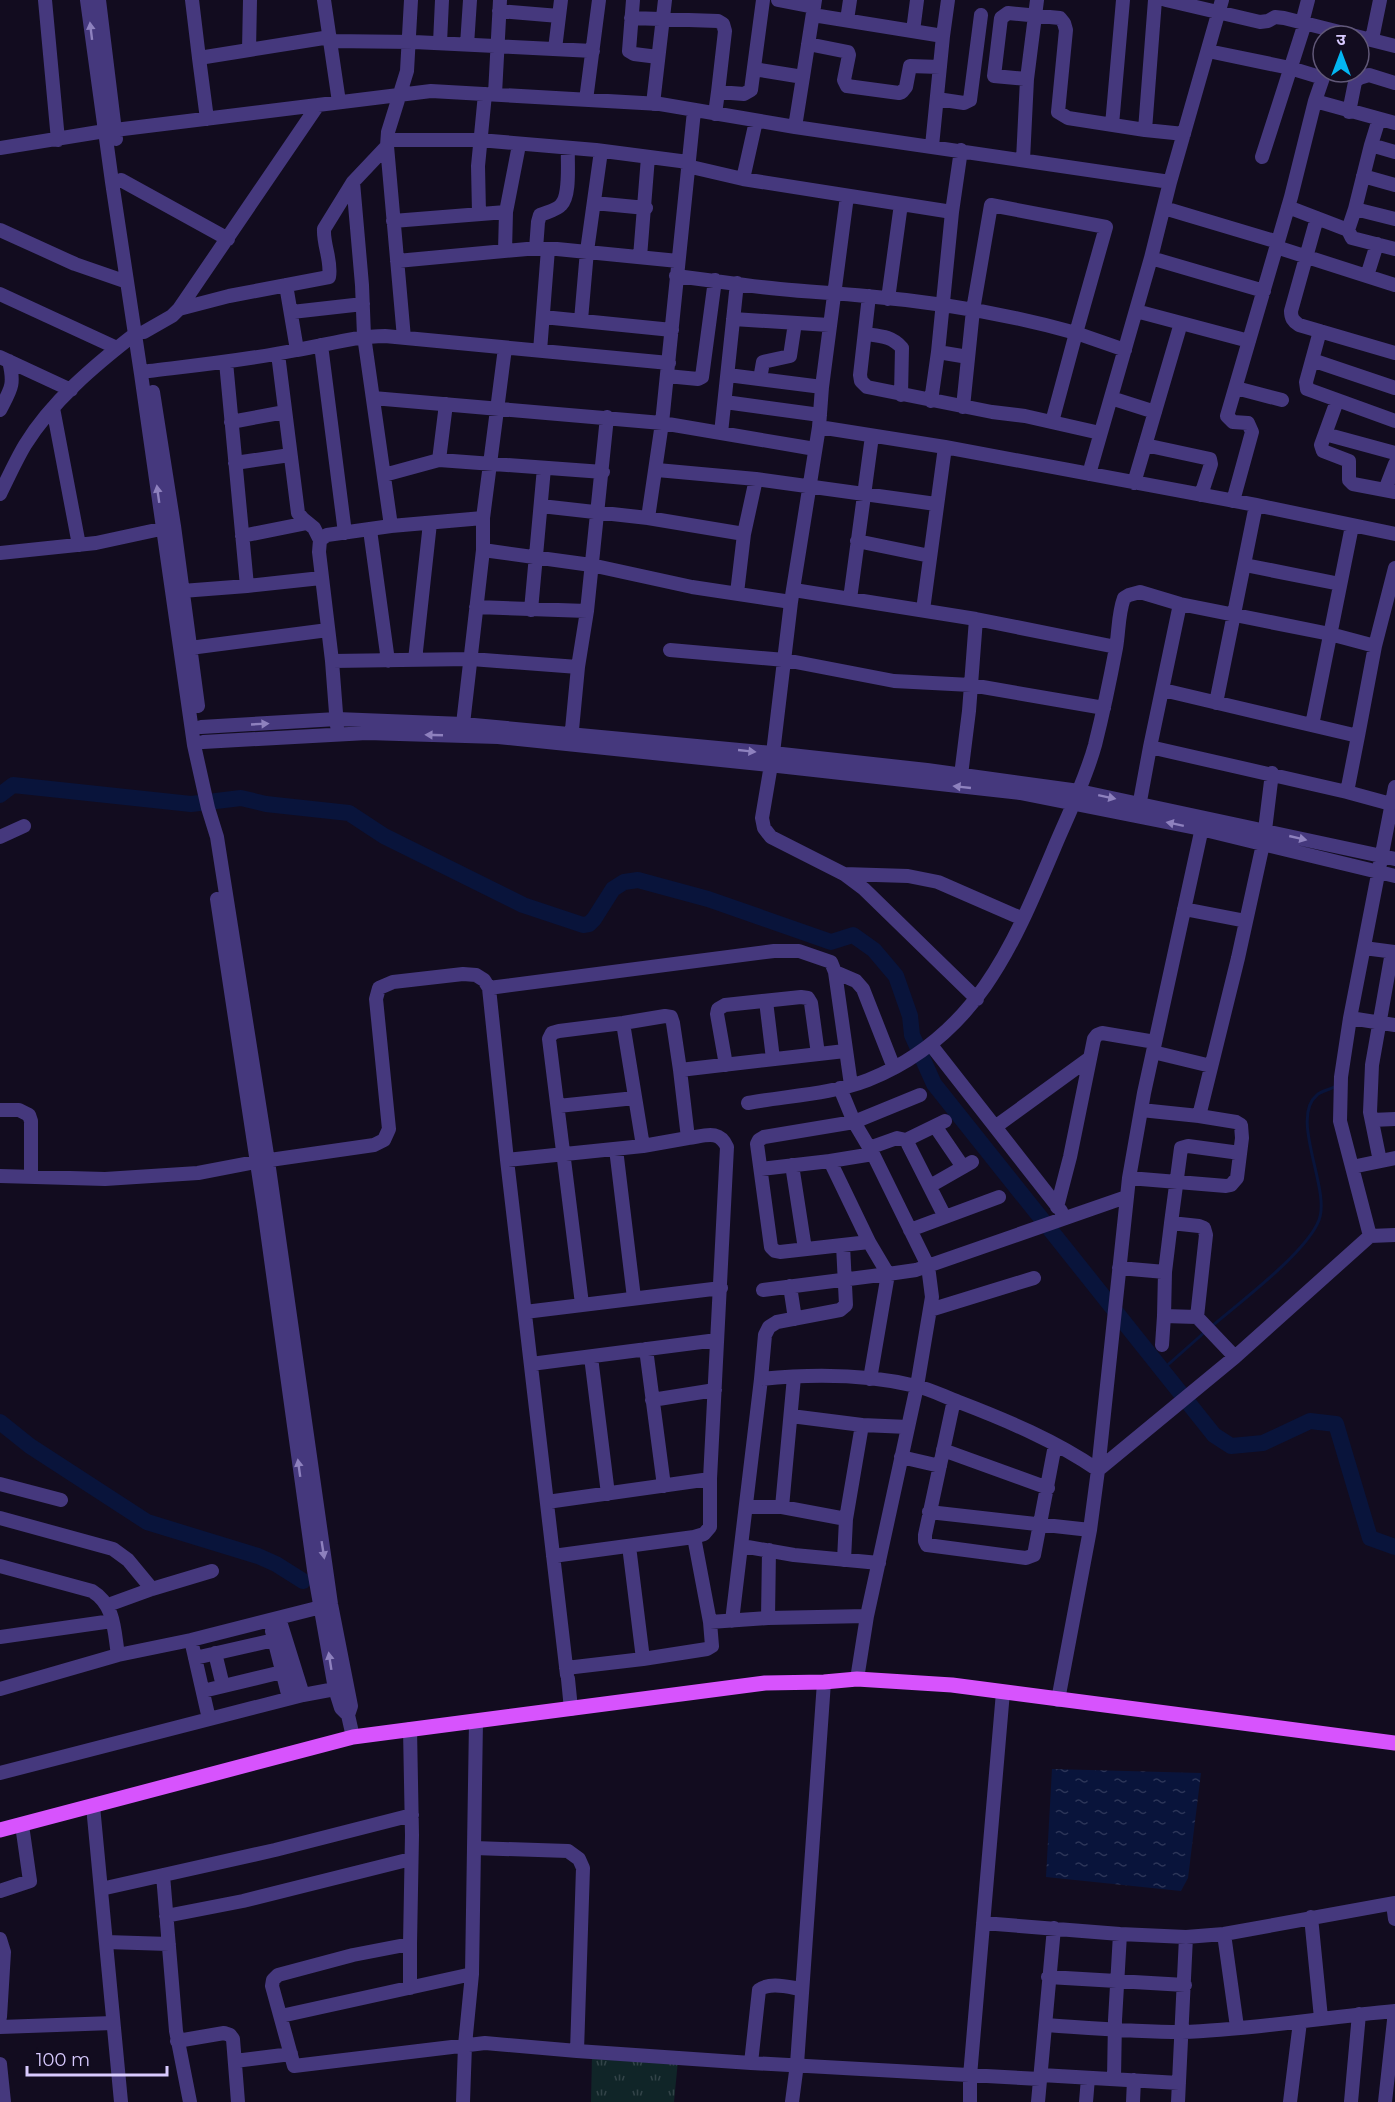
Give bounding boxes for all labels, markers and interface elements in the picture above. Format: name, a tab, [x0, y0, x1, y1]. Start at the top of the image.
one-way arrow	[86, 21, 96, 40]
north arrow	[1311, 24, 1371, 84]
text: उ	[1336, 30, 1346, 49]
one-way arrow	[153, 484, 163, 503]
one-way arrow	[250, 719, 269, 728]
one-way arrow	[424, 730, 443, 739]
one-way arrow	[738, 746, 757, 756]
one-way arrow	[952, 782, 971, 792]
one-way arrow	[1098, 793, 1117, 802]
one-way arrow	[1165, 818, 1184, 828]
one-way arrow	[1288, 833, 1307, 843]
one-way arrow	[295, 1459, 304, 1478]
one-way arrow	[319, 1541, 328, 1560]
one-way arrow	[325, 1651, 334, 1670]
scale bar	[27, 2039, 166, 2077]
text: 100 m	[36, 2049, 90, 2071]

